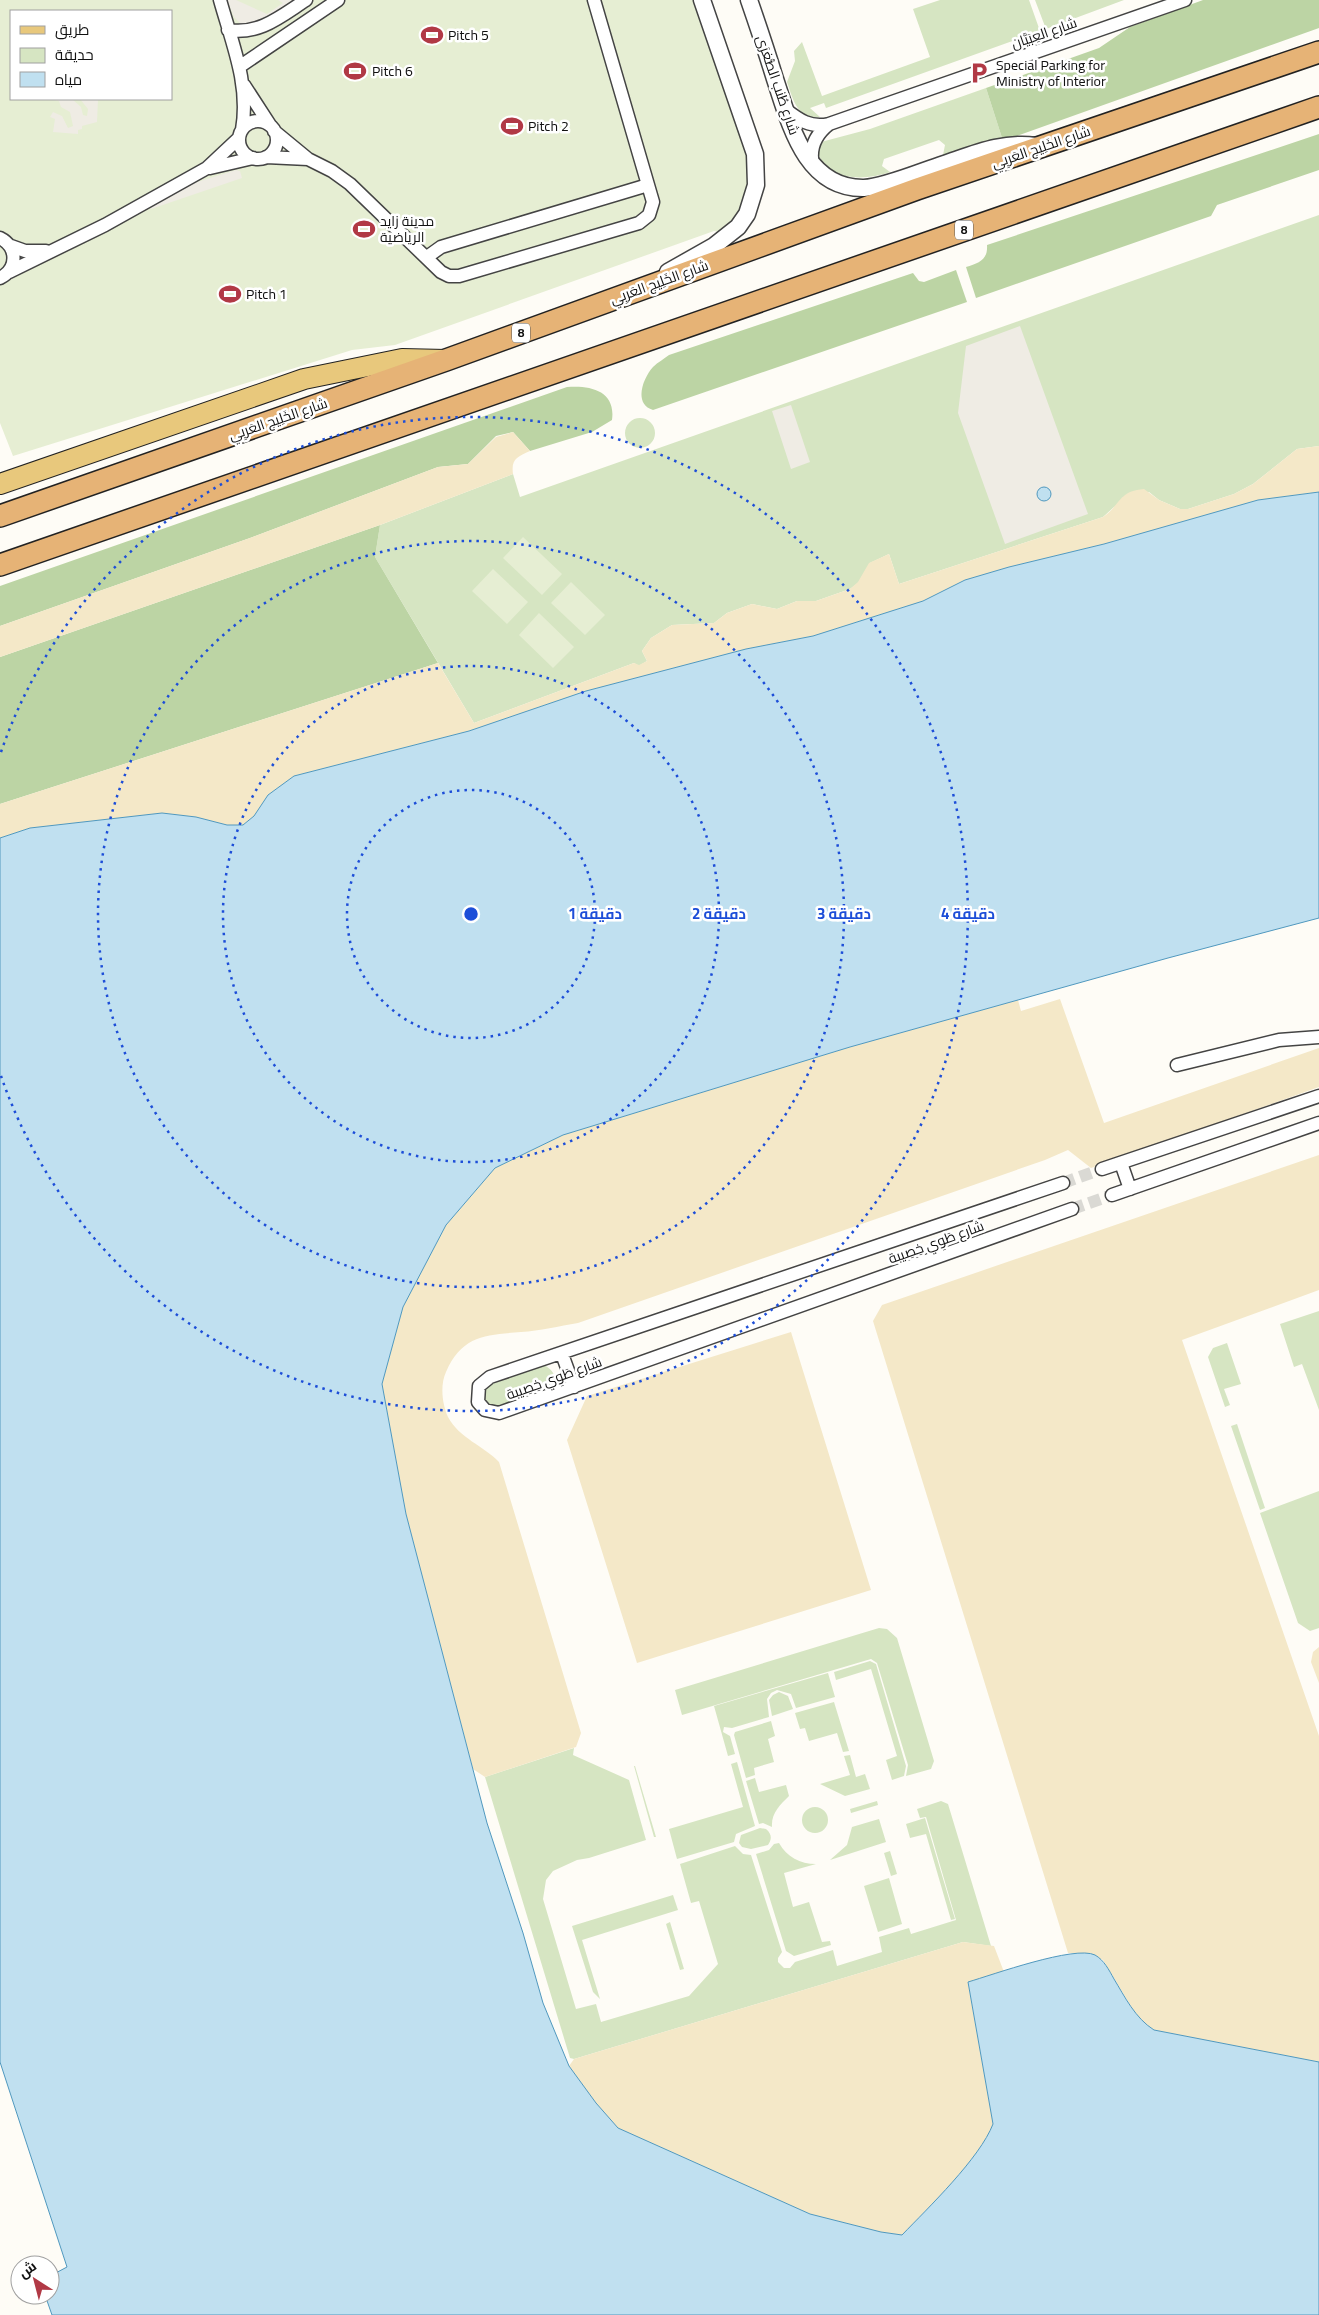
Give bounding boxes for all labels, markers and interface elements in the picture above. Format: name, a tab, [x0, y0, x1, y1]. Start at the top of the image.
legend	[10, 10, 172, 100]
street label: شارع العِبَيَّان	[1007, 10, 1081, 56]
text: طريق	[55, 15, 89, 44]
sports icon: Pitch 5	[419, 22, 445, 48]
place label: Pitch 5	[448, 22, 489, 48]
street label: شارع طُنب الصُّغرَى	[749, 31, 807, 139]
text: حديقة	[55, 40, 94, 69]
place label: Special Parking for Ministry of Interior	[996, 52, 1106, 94]
sports icon: Pitch 6	[342, 58, 368, 84]
place label: Pitch 6	[372, 58, 413, 84]
parking icon: Special Parking for Ministry of Interior	[966, 60, 992, 86]
text: مياه	[55, 65, 82, 94]
sports icon: Pitch 2	[499, 113, 525, 139]
place label: Pitch 2	[528, 113, 569, 139]
street label: شارع الخَلِيج العَربِي	[988, 118, 1094, 176]
place label: مدينة زايد الرياضية	[380, 208, 434, 250]
sports icon: مدينة زايد الرياضية	[351, 216, 377, 242]
road number: 8	[955, 220, 973, 240]
street label: شارع الخَلِيج العَربِي	[606, 252, 712, 312]
sports icon: Pitch 1	[217, 281, 243, 307]
place label: Pitch 1	[246, 281, 287, 307]
road number: 8	[512, 323, 530, 342]
street label: شارع الخَلِيج العَربِي	[225, 390, 331, 448]
text: 1 دقيقة	[568, 899, 622, 928]
text: 2 دقيقة	[692, 899, 746, 928]
text: 3 دقيقة	[817, 899, 871, 928]
text: 4 دقيقة	[941, 899, 995, 928]
centre of rings	[462, 905, 480, 923]
street label: شارع طَوِي خِصِيبة	[884, 1213, 988, 1271]
street label: شارع طَوِي خِصِيبة	[502, 1349, 606, 1407]
text: ش	[12, 2254, 42, 2285]
north arrow	[10, 2255, 60, 2305]

